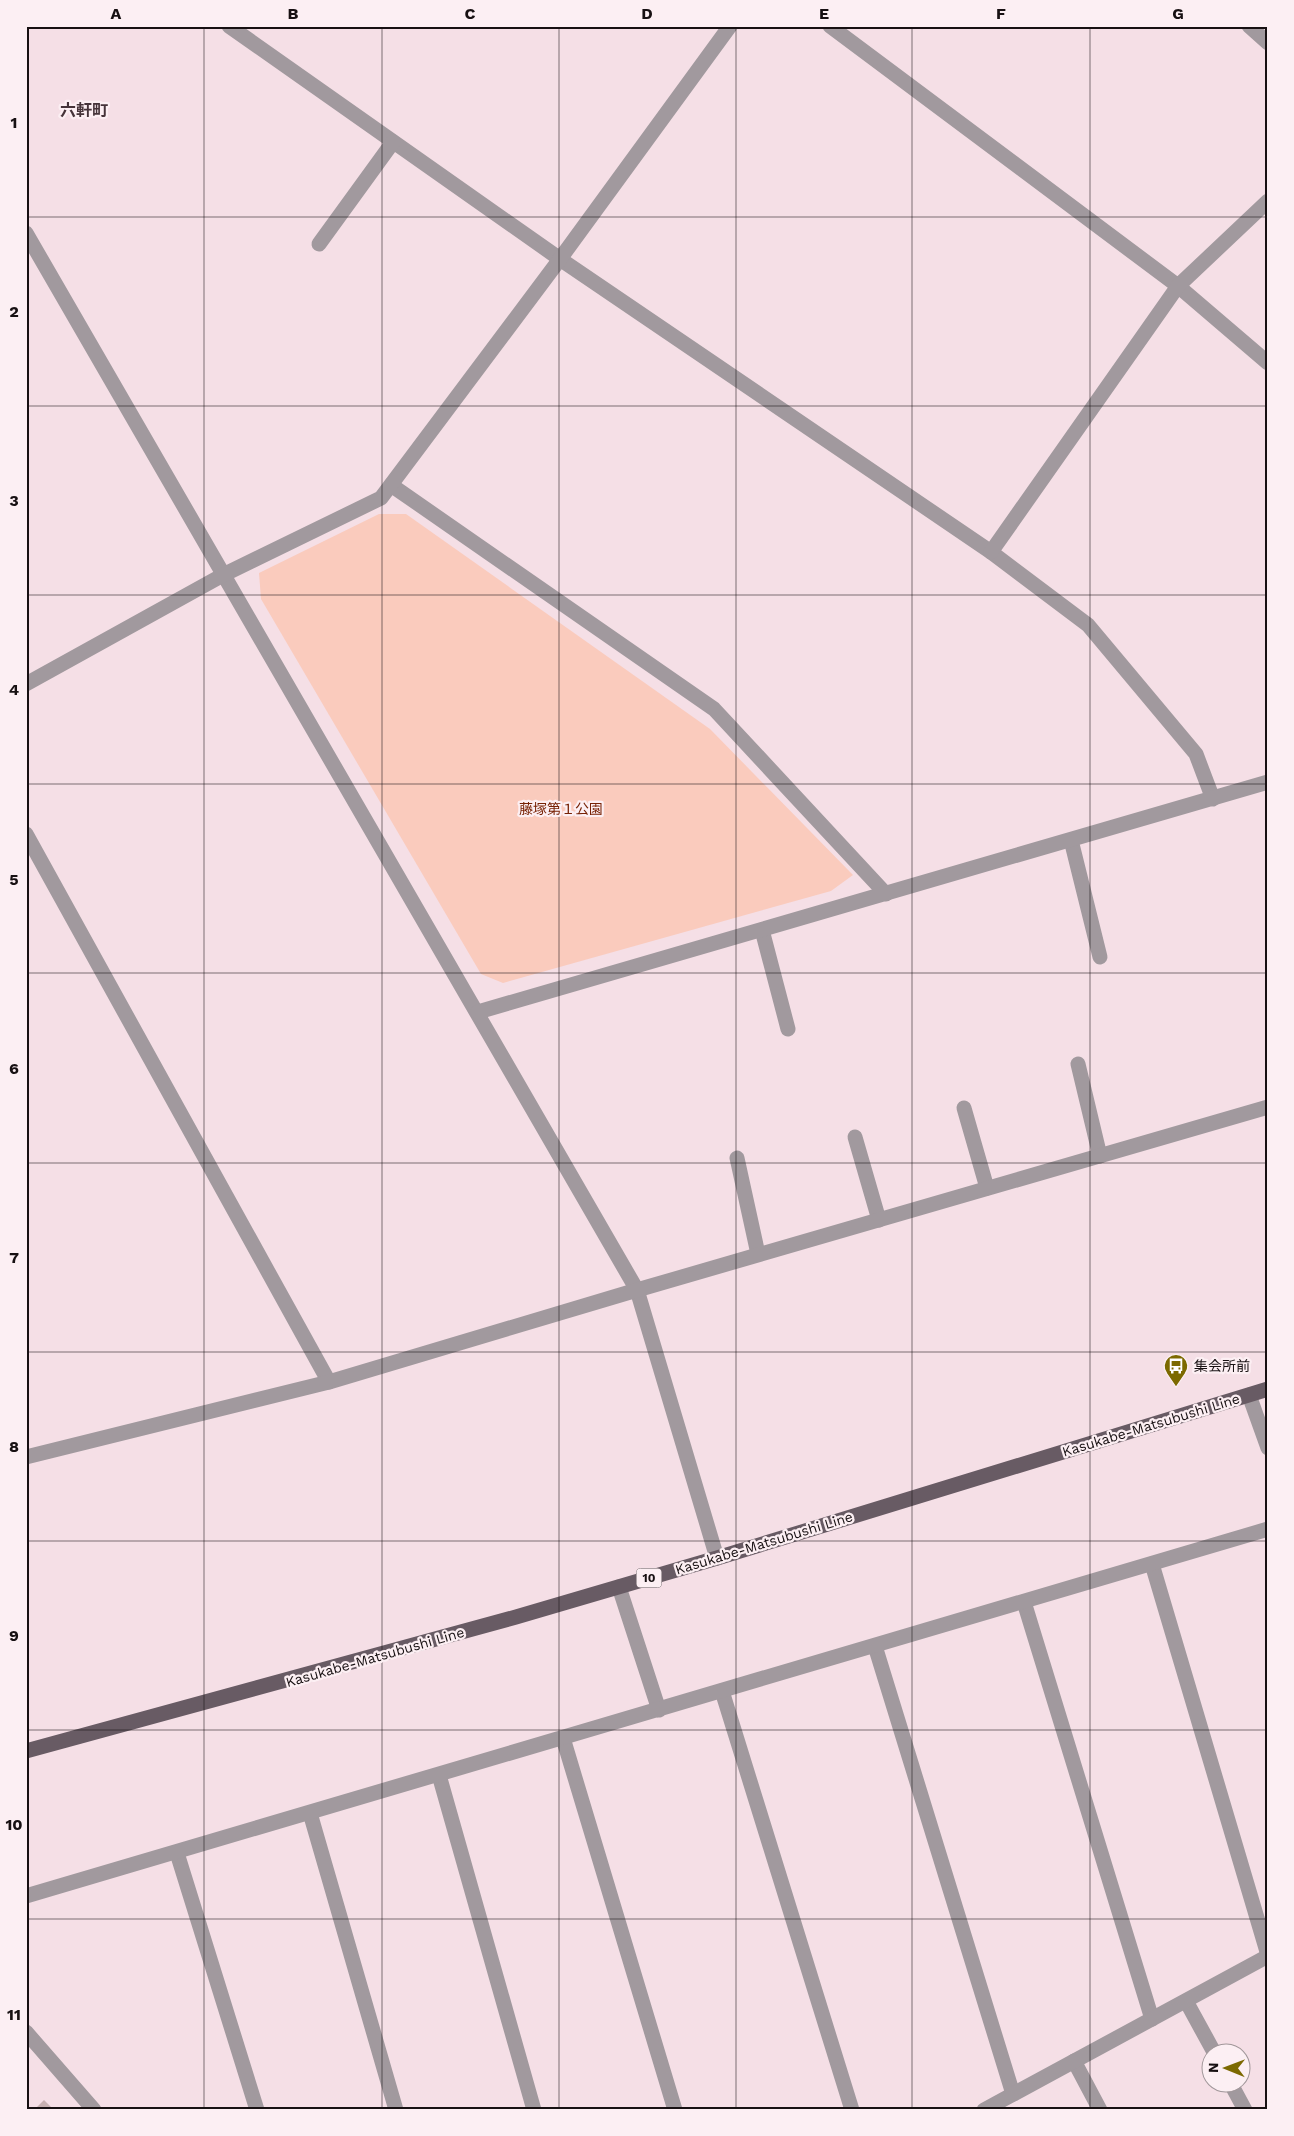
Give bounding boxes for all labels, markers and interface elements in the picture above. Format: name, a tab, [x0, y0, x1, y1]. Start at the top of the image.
text: A	[111, 4, 122, 23]
text: B	[288, 4, 299, 23]
text: C	[465, 4, 476, 23]
text: D	[641, 4, 653, 23]
text: E	[819, 4, 829, 23]
text: F	[996, 4, 1006, 23]
text: G	[1172, 4, 1184, 23]
district label: 六軒町	[60, 101, 108, 120]
text: 1	[11, 113, 17, 132]
text: 2	[9, 302, 19, 321]
text: 3	[9, 491, 19, 510]
text: 4	[9, 680, 19, 699]
park label: 藤塚第１公園	[519, 801, 603, 817]
text: 5	[9, 870, 19, 889]
text: 6	[9, 1059, 19, 1078]
text: 7	[9, 1248, 19, 1267]
bus stop icon: 集会所前	[1163, 1353, 1189, 1387]
place label: 集会所前	[1194, 1358, 1250, 1374]
street label: Kasukabe-Matsubushi Line	[1060, 1390, 1242, 1460]
text: 8	[9, 1437, 19, 1456]
street label: Kasukabe-Matsubushi Line	[673, 1508, 855, 1578]
road number: 10	[636, 1569, 662, 1588]
street label: Kasukabe-Matsubushi Line	[284, 1624, 466, 1690]
text: 9	[9, 1626, 19, 1645]
text: 10	[5, 1815, 23, 1834]
text: 11	[7, 2005, 21, 2024]
north arrow	[1202, 2044, 1252, 2094]
text: N	[1205, 2062, 1221, 2073]

